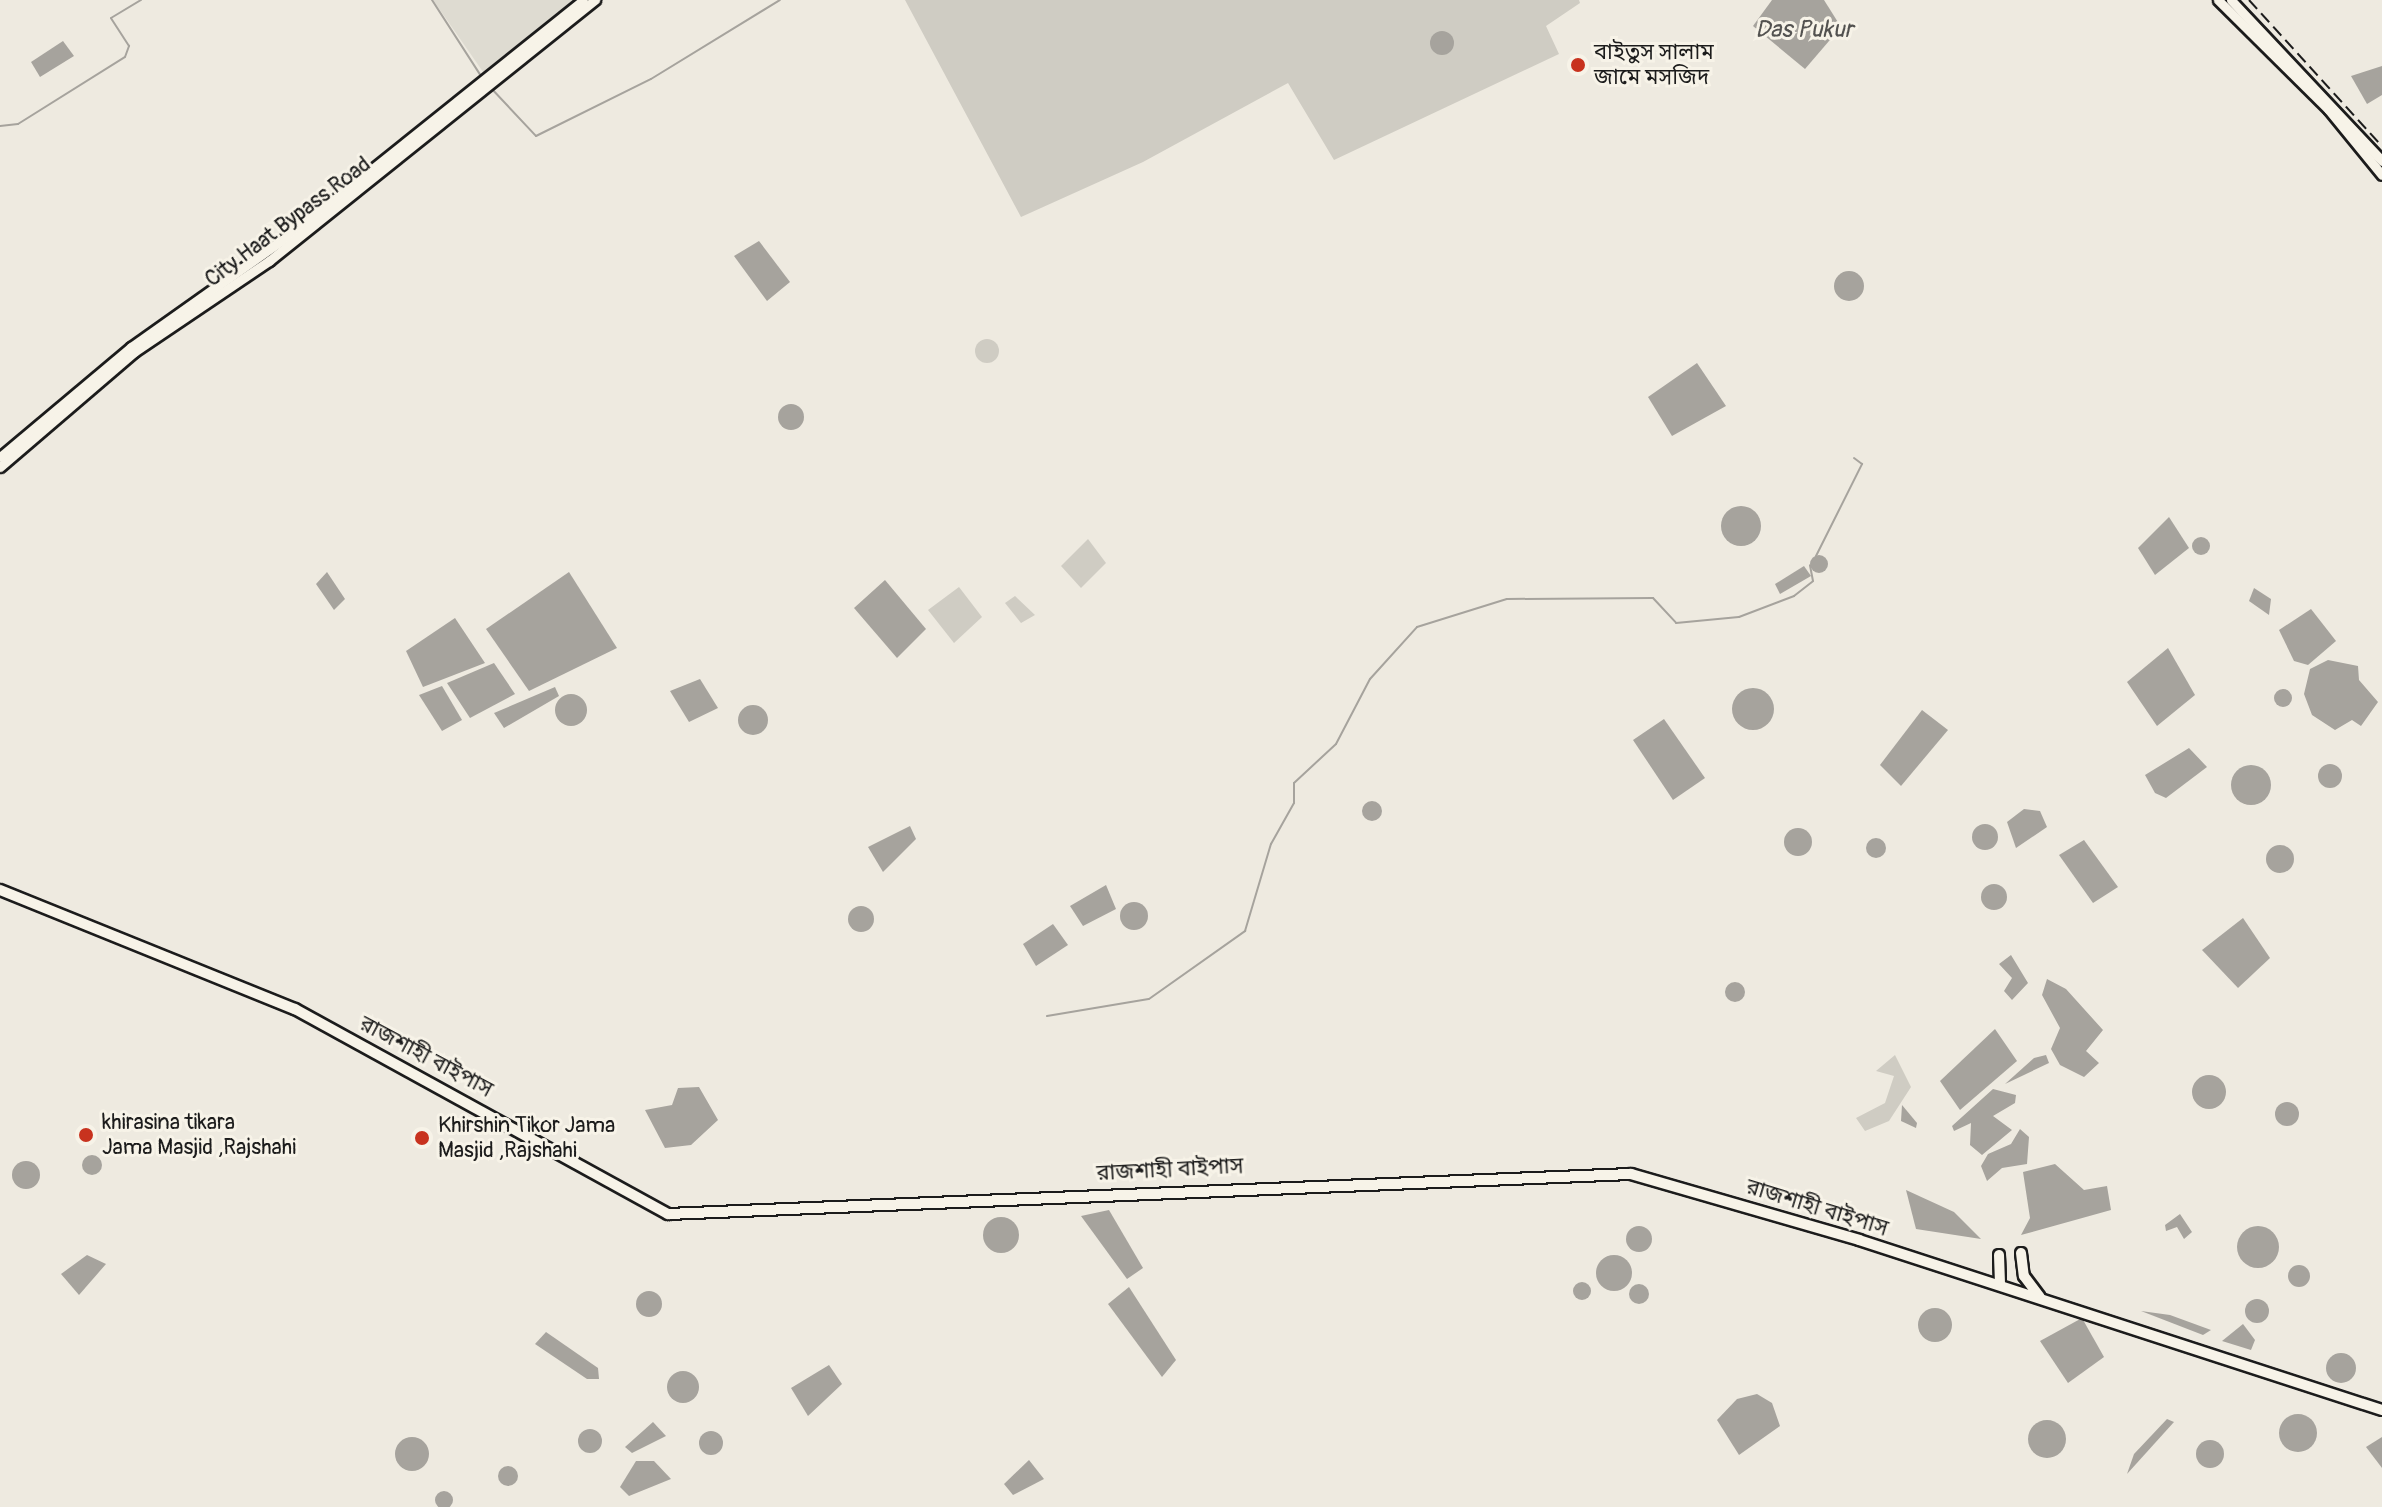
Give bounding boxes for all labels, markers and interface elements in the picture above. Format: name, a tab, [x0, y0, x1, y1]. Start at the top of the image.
water label: Das Pukur	[1755, 16, 1853, 44]
place label: বাইতুস সালাম জামে মসজিদ	[1594, 39, 1714, 90]
marker: বাইতুস সালাম জামে মসজিদ	[1569, 56, 1587, 74]
street label: City Haat Bypass Road	[200, 151, 376, 293]
street label: রাজশাহী বাইপাস	[355, 1011, 497, 1103]
place label: khirasina tikara Jama Masjid ,Rajshahi	[102, 1109, 296, 1160]
place label: Khirshin Tikor Jama Masjid ,Rajshahi	[438, 1112, 615, 1164]
marker: khirasina tikara Jama Masjid ,Rajshahi	[77, 1126, 95, 1144]
marker: Khirshin Tikor Jama Masjid ,Rajshahi	[413, 1129, 431, 1147]
street label: রাজশাহী বাইপাস	[1096, 1153, 1244, 1187]
street label: রাজশাহী বাইপাস	[1743, 1174, 1891, 1242]

